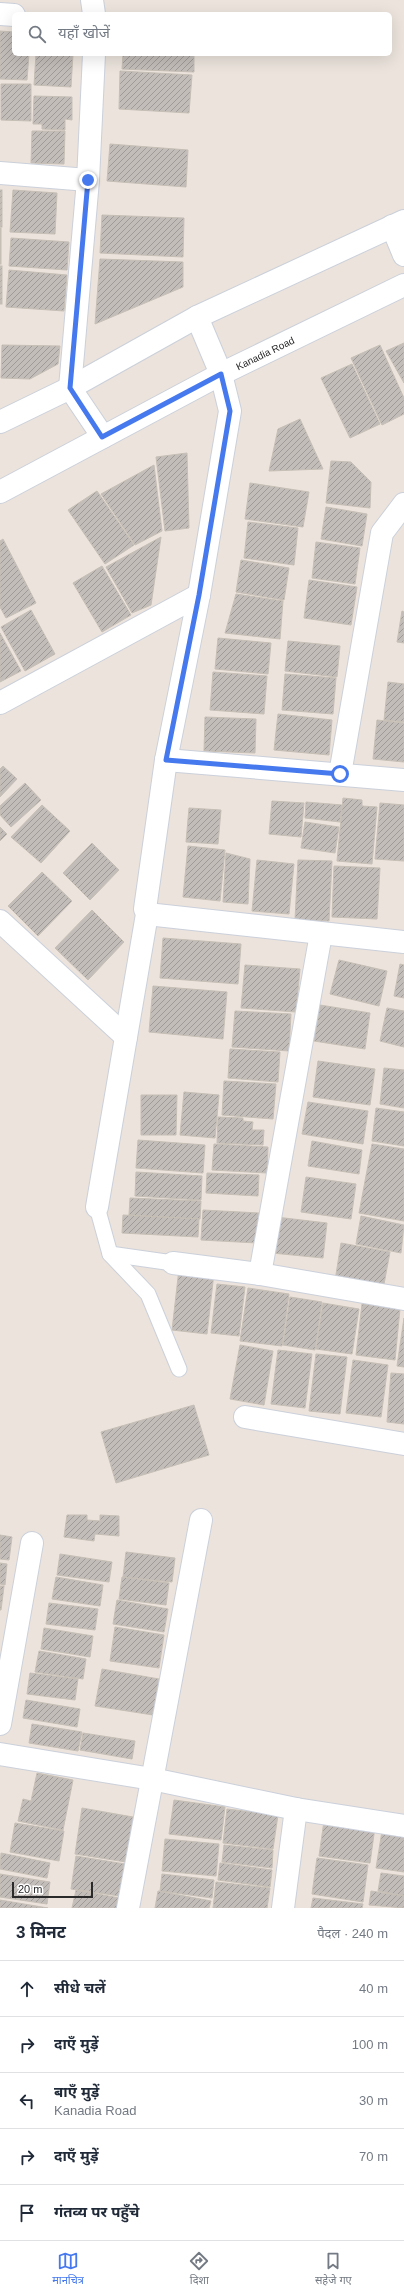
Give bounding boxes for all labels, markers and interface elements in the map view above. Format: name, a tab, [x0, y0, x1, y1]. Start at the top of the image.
search box	[12, 12, 392, 56]
icon: search	[26, 23, 48, 45]
text: यहाँ खोजें	[58, 24, 110, 41]
route end	[79, 171, 97, 189]
street label: Kanadia Road	[234, 335, 296, 372]
route start	[331, 765, 349, 783]
scale bar	[12, 1880, 93, 1899]
text: 20 m	[18, 1883, 42, 1895]
text: 3 मिनट	[16, 1923, 66, 1942]
text: पैदल · 240 m	[317, 1926, 388, 1941]
icon: ahead	[16, 1978, 38, 2000]
text: सीधे चलें	[54, 1979, 105, 1996]
text: 40 m	[359, 1981, 388, 1996]
icon: right	[16, 2034, 38, 2056]
text: दाएँ मुड़ें	[54, 2035, 98, 2052]
text: 100 m	[352, 2037, 388, 2052]
text: बाएँ मुड़ें	[54, 2083, 99, 2100]
icon: left	[16, 2090, 38, 2112]
text: 30 m	[359, 2093, 388, 2108]
text: Kanadia Road	[54, 2103, 136, 2118]
icon: right	[16, 2146, 38, 2168]
text: दाएँ मुड़ें	[54, 2147, 98, 2164]
text: 70 m	[359, 2149, 388, 2164]
icon: arrive	[16, 2202, 38, 2224]
text: गंतव्य पर पहुँचे	[54, 2203, 139, 2220]
tab: मानचित्र	[52, 2250, 84, 2288]
tab: दिशा	[188, 2250, 210, 2288]
tab: सहेजे गए	[315, 2250, 352, 2288]

